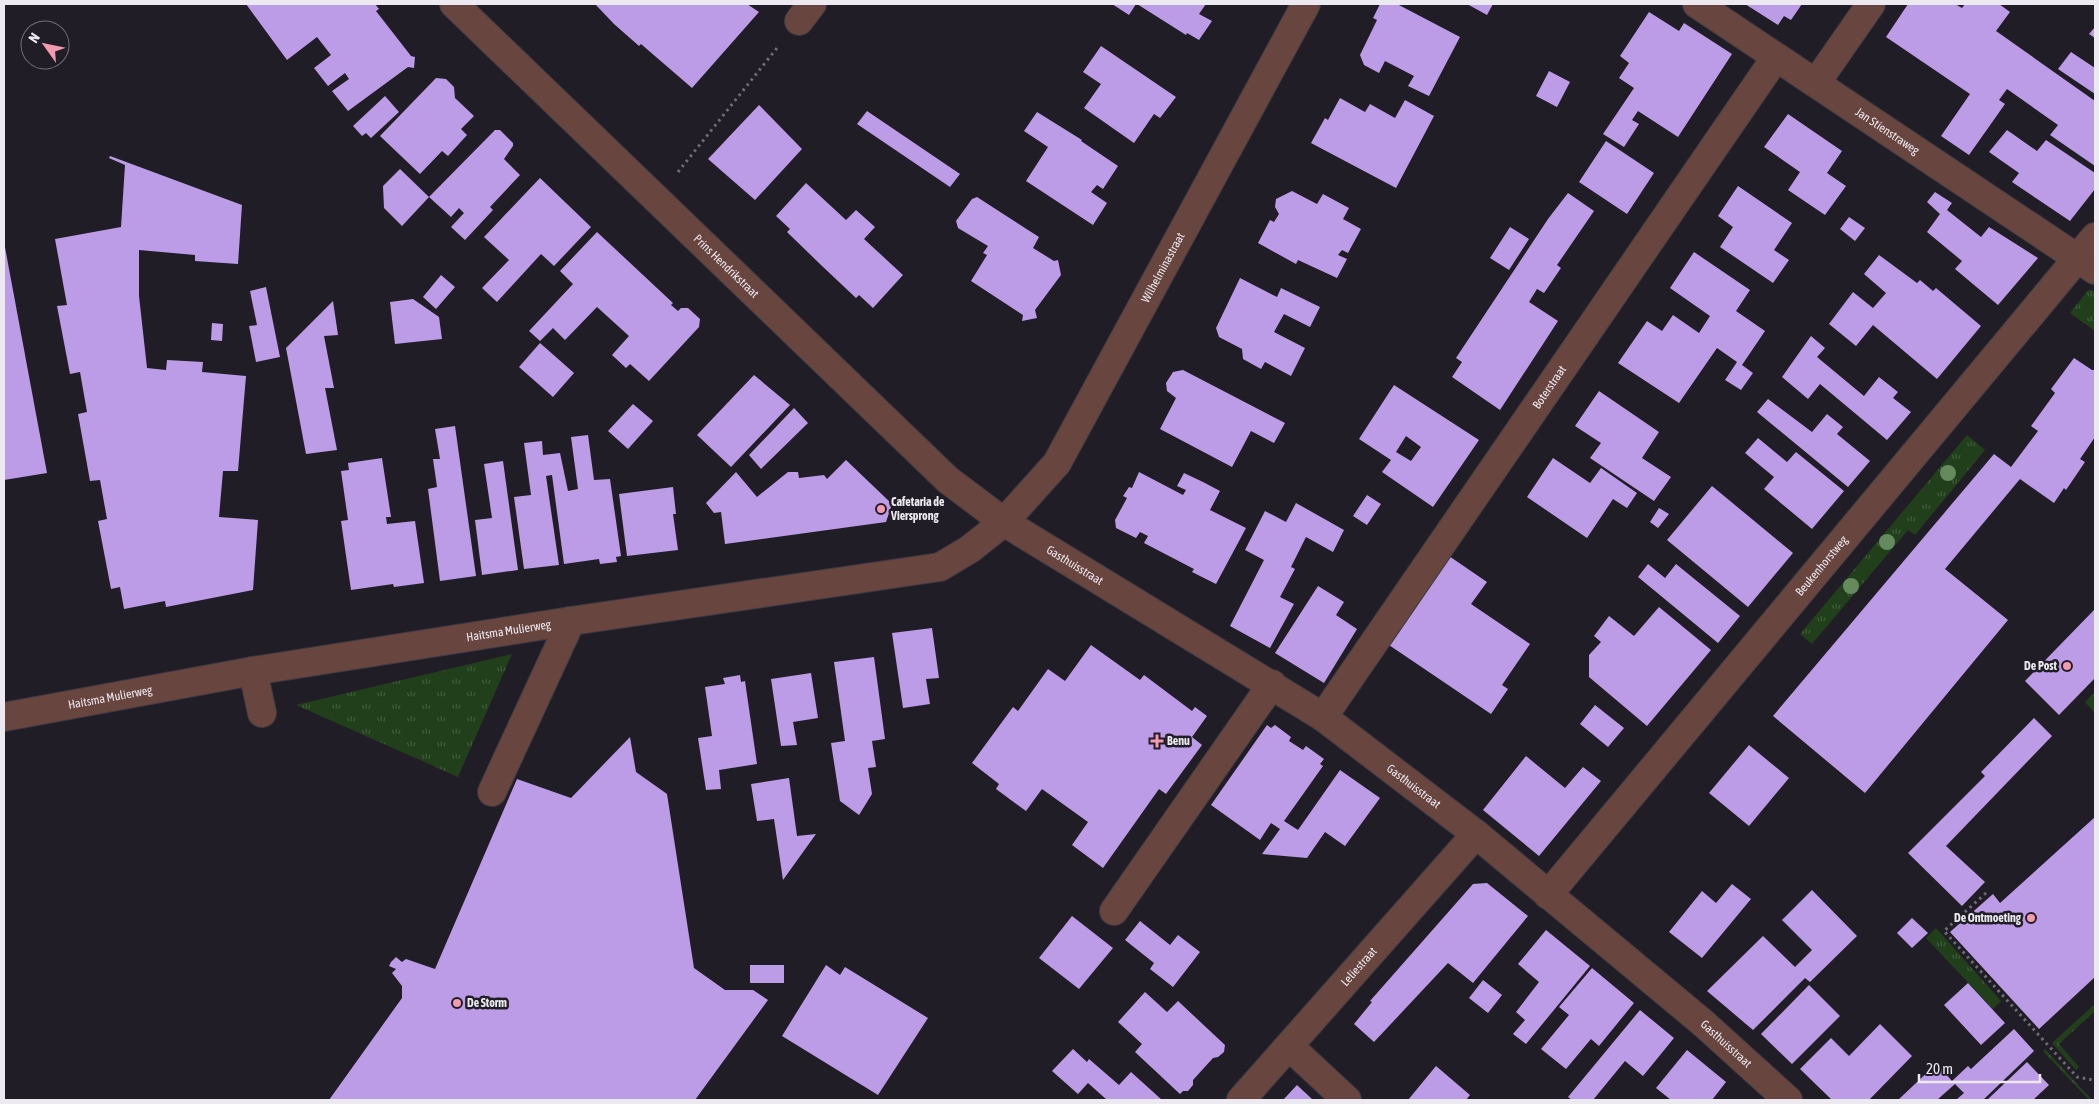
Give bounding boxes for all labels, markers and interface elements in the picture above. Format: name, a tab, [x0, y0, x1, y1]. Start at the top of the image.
north arrow	[20, 20, 70, 70]
text: N	[25, 30, 43, 46]
street label: Jan Stienstraweg	[1853, 105, 1923, 158]
street label: Wilhelminastraat	[1138, 230, 1188, 305]
street label: Prins Hendrikstraat	[691, 232, 762, 301]
street label: Boterstraat	[1530, 362, 1569, 412]
place label: Cafetaria de Viersprong	[890, 495, 945, 523]
marker: Cafetaria de Viersprong	[875, 503, 887, 515]
street label: Beukenhorstweg	[1793, 532, 1851, 599]
street label: Gasthuisstraat	[1044, 543, 1106, 588]
street label: Haitsma Mulierweg	[465, 617, 553, 644]
place label: De Post	[2024, 659, 2058, 673]
marker: De Post	[2061, 660, 2073, 672]
street label: Haitsma Mulierweg	[67, 683, 154, 712]
place label: Benu	[1167, 734, 1190, 748]
marker: Benu	[1151, 735, 1163, 747]
street label: Gasthuisstraat	[1384, 761, 1444, 812]
place label: De Ontmoeting	[1954, 911, 2022, 925]
marker: De Ontmoeting	[2025, 912, 2037, 924]
street label: Leliestraat	[1338, 944, 1380, 989]
place label: De Storm	[467, 996, 507, 1010]
marker: De Storm	[451, 997, 463, 1009]
street label: Gasthuisstraat	[1698, 1017, 1755, 1071]
scale bar	[1919, 1052, 2040, 1084]
text: 20 m	[1926, 1060, 1953, 1077]

